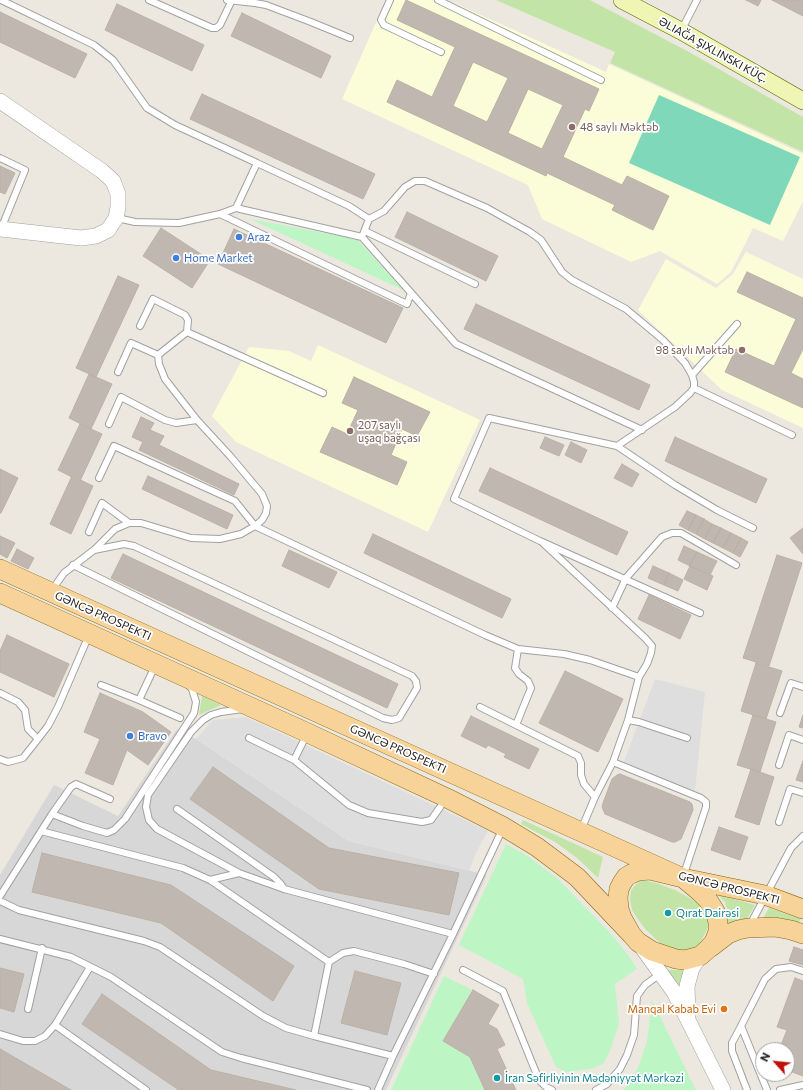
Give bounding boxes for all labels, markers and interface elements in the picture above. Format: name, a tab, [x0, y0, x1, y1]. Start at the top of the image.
street label: ƏLIAĞA ŞIXLINSKI KÜÇ.	[656, 15, 770, 85]
place label: 48 saylı Məktəb	[580, 120, 658, 134]
marker: 48 saylı Məktəb	[567, 122, 577, 132]
place label: Araz	[247, 230, 270, 244]
marker: Araz	[234, 232, 244, 242]
place label: Home Market	[184, 251, 253, 265]
marker: Home Market	[171, 253, 181, 263]
place label: 98 saylı Məktəb	[655, 343, 734, 357]
marker: 98 saylı Məktəb	[737, 345, 747, 355]
place label: 207 saylı uşaq bağçası	[358, 418, 421, 444]
marker: 207 saylı uşaq bağçası	[345, 426, 355, 436]
street label: GƏNCƏ PROSPEKTI	[53, 589, 153, 643]
street label: GƏNCƏ PROSPEKTI	[348, 722, 448, 776]
place label: Bravo	[138, 729, 167, 743]
marker: Bravo	[125, 731, 135, 741]
street label: GƏNCƏ PROSPEKTI	[677, 869, 781, 907]
place label: Qırat Dairəsi	[676, 906, 739, 920]
marker: Qırat Dairəsi	[663, 908, 673, 918]
place label: Manqal Kabab Evi	[628, 1002, 716, 1016]
marker: Manqal Kabab Evi	[719, 1004, 729, 1014]
north arrow	[755, 1042, 795, 1082]
text: N	[757, 1050, 772, 1063]
place label: İran Səfirliyinin Mədəniyyət Mərkəzi	[505, 1071, 684, 1085]
marker: İran Səfirliyinin Mədəniyyət Mərkəzi	[492, 1073, 502, 1083]

